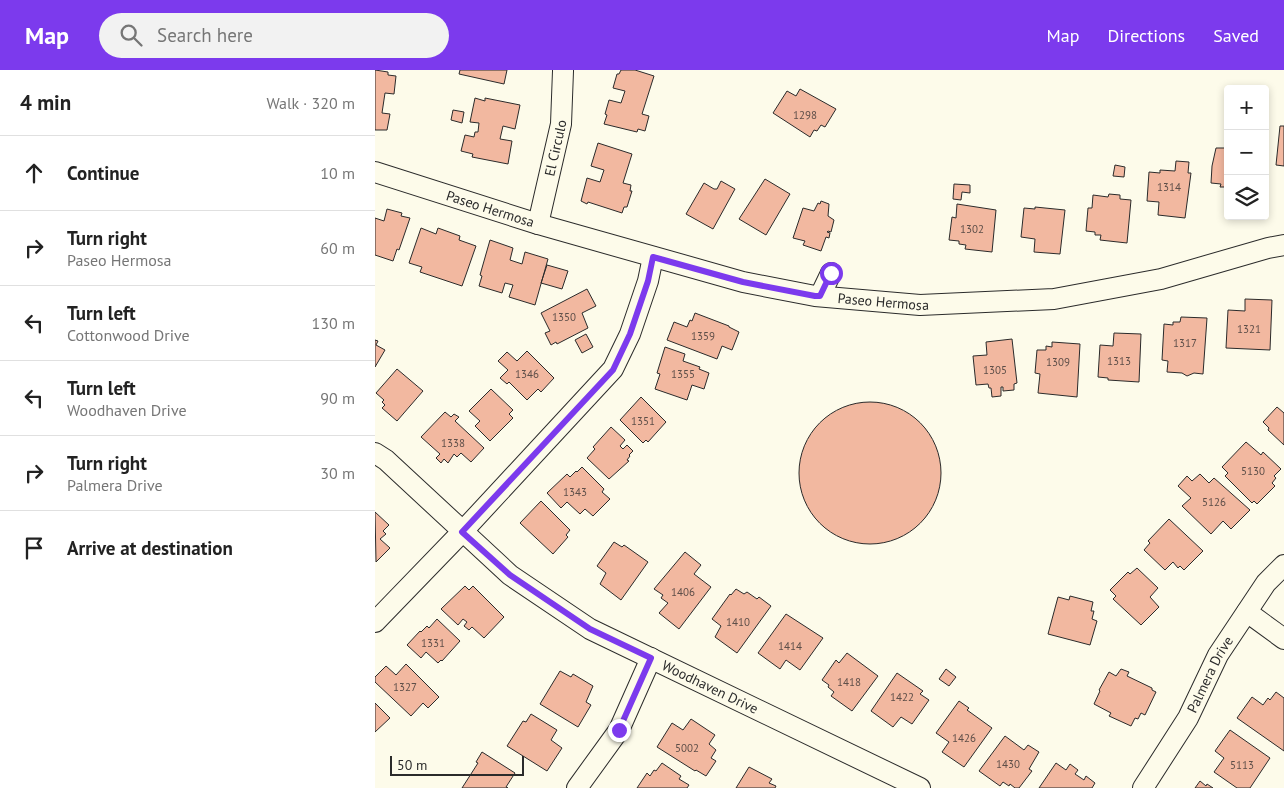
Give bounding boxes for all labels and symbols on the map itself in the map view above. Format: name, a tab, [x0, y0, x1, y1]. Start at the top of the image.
house number: 1298	[793, 108, 817, 122]
street label: El Circulo	[540, 120, 570, 178]
house number: 1314	[1157, 180, 1181, 194]
street label: Paseo Hermosa	[444, 186, 537, 231]
house number: 1302	[960, 222, 984, 236]
route start	[820, 262, 843, 285]
street label: Paseo Hermosa	[837, 289, 929, 314]
house number: 1350	[552, 310, 576, 324]
house number: 1321	[1237, 322, 1261, 336]
house number: 1359	[691, 329, 715, 343]
house number: 1317	[1173, 336, 1197, 350]
house number: 1313	[1107, 354, 1131, 368]
house number: 1309	[1046, 355, 1070, 369]
house number: 1305	[983, 363, 1007, 377]
house number: 1346	[515, 367, 539, 381]
house number: 1355	[671, 367, 695, 381]
house number: 1351	[631, 414, 655, 428]
house number: 1338	[441, 436, 465, 450]
house number: 5130	[1241, 464, 1265, 478]
house number: 1343	[563, 485, 587, 499]
house number: 5126	[1202, 495, 1226, 509]
house number: 1406	[671, 585, 695, 599]
house number: 1410	[726, 615, 750, 629]
street label: Palmera Drive	[1183, 633, 1237, 716]
house number: 1331	[421, 636, 445, 650]
house number: 1414	[778, 639, 802, 653]
street label: Woodhaven Drive	[659, 656, 761, 718]
house number: 1418	[837, 675, 861, 689]
house number: 1327	[393, 680, 417, 694]
house number: 1422	[890, 690, 914, 704]
route end	[608, 719, 631, 742]
house number: 1426	[952, 731, 976, 745]
house number: 5002	[675, 741, 699, 755]
scale bar	[390, 753, 524, 776]
house number: 1430	[996, 757, 1020, 771]
house number: 5113	[1230, 758, 1254, 772]

